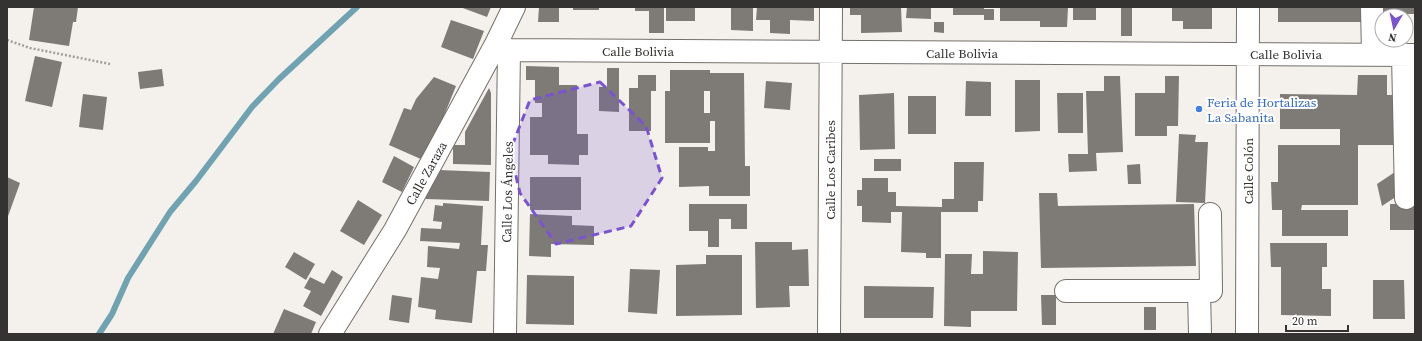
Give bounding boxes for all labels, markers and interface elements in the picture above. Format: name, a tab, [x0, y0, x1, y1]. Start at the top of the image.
north arrow	[1374, 8, 1414, 48]
text: N	[1387, 29, 1398, 45]
street label: Calle Bolivia	[602, 43, 674, 60]
street label: Calle Bolivia	[926, 45, 998, 62]
street label: Calle Bolivia	[1250, 46, 1322, 63]
place label: Feria de Hortalizas La Sabanita	[1207, 94, 1317, 126]
marker: Feria de Hortalizas La Sabanita	[1194, 104, 1204, 114]
street label: Calle Los Caribes	[822, 120, 839, 220]
street label: Calle Zaraza	[402, 138, 451, 208]
street label: Calle Colón	[1240, 138, 1257, 204]
street label: Calle Los Ángeles	[498, 141, 517, 243]
scale bar	[1286, 307, 1348, 333]
text: 20 m	[1292, 313, 1318, 329]

